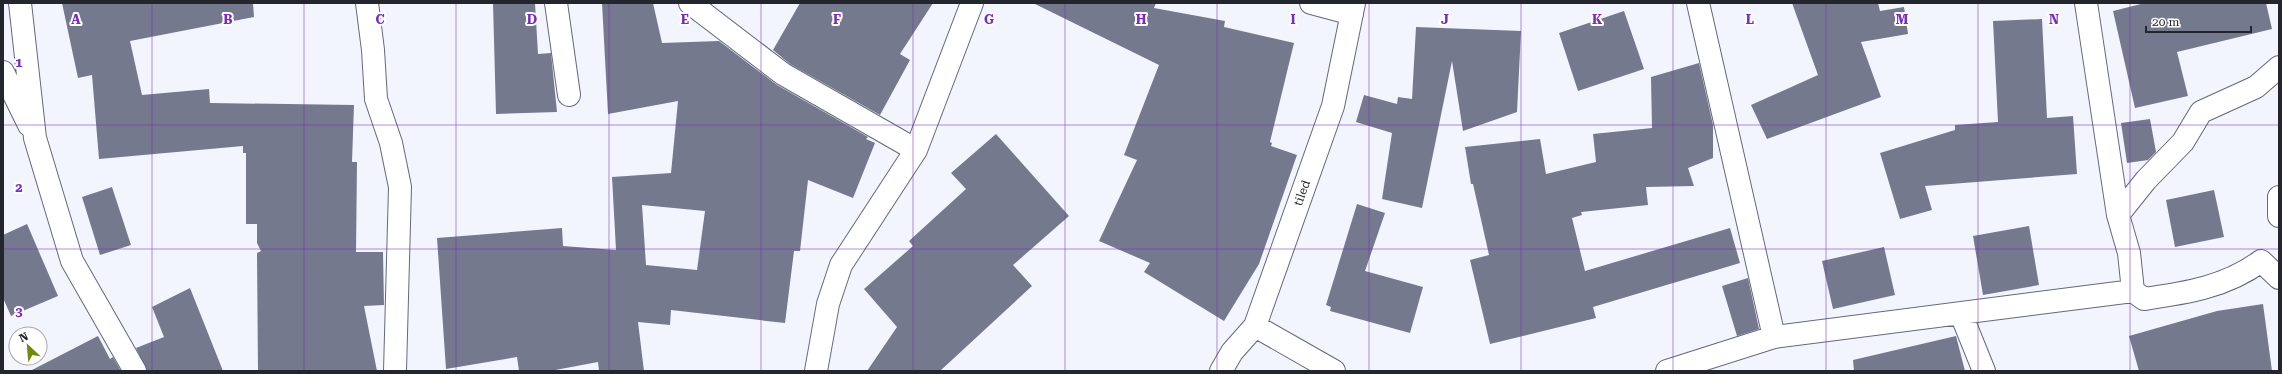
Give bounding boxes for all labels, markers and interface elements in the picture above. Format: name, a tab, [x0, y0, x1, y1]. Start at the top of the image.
scale bar	[2146, 8, 2251, 34]
text: A	[71, 12, 81, 27]
text: B	[223, 12, 233, 27]
text: C	[375, 12, 385, 27]
text: D	[527, 12, 537, 27]
text: E	[681, 12, 689, 27]
text: F	[833, 12, 841, 27]
text: G	[984, 12, 994, 27]
text: H	[1136, 12, 1147, 27]
text: I	[1290, 12, 1296, 27]
text: J	[1441, 12, 1449, 27]
text: K	[1592, 12, 1603, 27]
text: L	[1746, 12, 1754, 27]
text: M	[1896, 12, 1909, 27]
text: N	[2049, 12, 2059, 27]
text: 20 m	[2152, 15, 2179, 29]
text: 1	[15, 55, 23, 70]
street label: tiled	[1291, 178, 1313, 208]
text: 2	[15, 180, 23, 195]
text: 3	[15, 304, 23, 319]
north arrow	[8, 326, 48, 366]
text: N	[17, 330, 31, 345]

